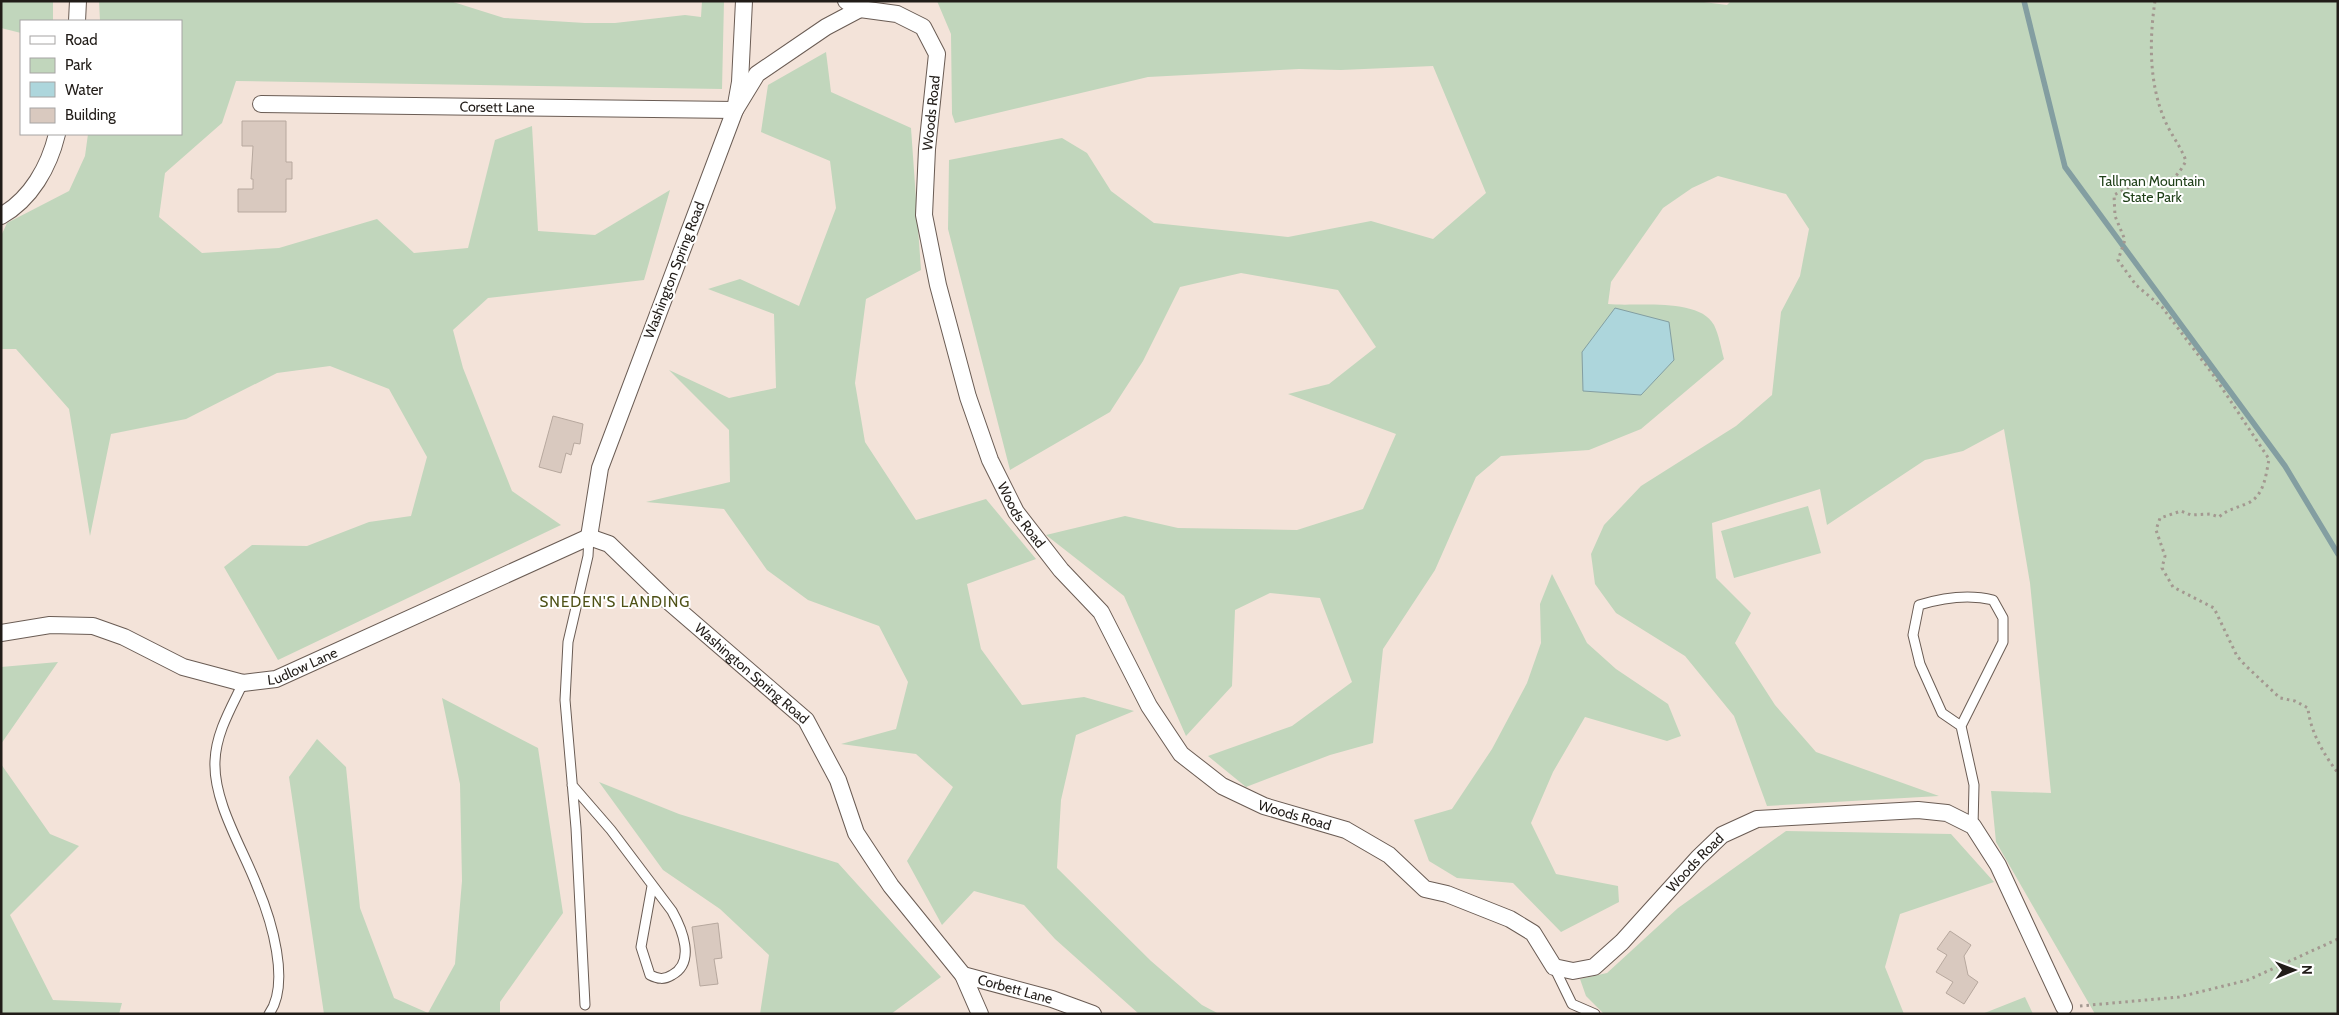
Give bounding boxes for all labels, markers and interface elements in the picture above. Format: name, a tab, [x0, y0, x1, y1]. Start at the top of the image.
legend	[20, 20, 182, 135]
text: Road	[65, 31, 98, 49]
text: Park	[65, 56, 92, 74]
street label: Woods Road	[918, 75, 944, 151]
text: Water	[65, 81, 103, 99]
street label: Corsett Lane	[459, 98, 535, 116]
text: Building	[65, 106, 116, 124]
park label: Tallman Mountain State Park	[2099, 172, 2205, 206]
street label: Washington Spring Road	[640, 199, 708, 341]
street label: Woods Road	[993, 479, 1049, 551]
district label: SNEDEN'S LANDING	[540, 593, 690, 611]
street label: Washington Spring Road	[691, 619, 813, 728]
street label: Ludlow Lane	[266, 643, 340, 689]
street label: Woods Road	[1256, 796, 1333, 834]
street label: Woods Road	[1662, 829, 1727, 896]
north arrow	[2269, 945, 2319, 995]
text: N	[2298, 965, 2316, 975]
street label: Corbett Lane	[976, 970, 1055, 1008]

